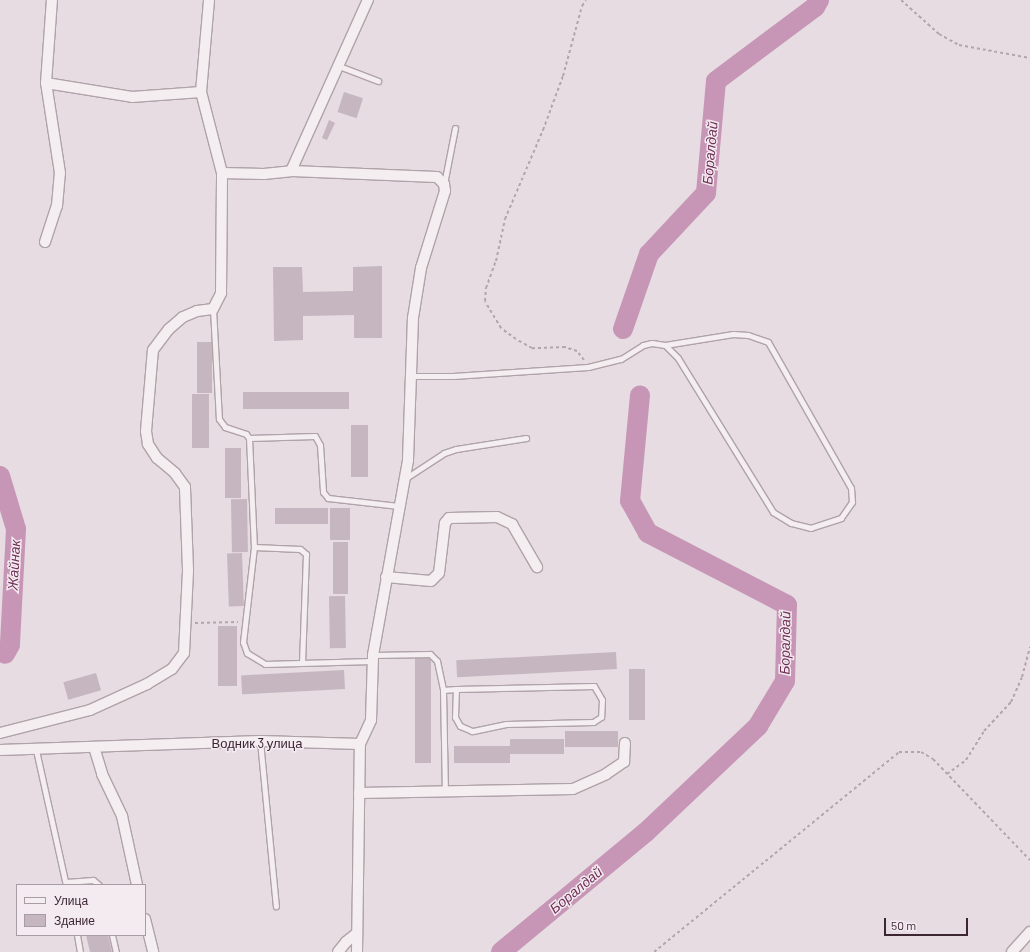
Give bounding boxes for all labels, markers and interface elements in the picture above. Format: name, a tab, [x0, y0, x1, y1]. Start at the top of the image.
water label: Боралдай	[699, 121, 721, 185]
water label: Жайнак	[4, 539, 24, 591]
water label: Боралдай	[776, 611, 794, 675]
street label: Водник 3 улица	[212, 735, 302, 751]
water label: Боралдай	[546, 863, 606, 917]
legend	[16, 884, 146, 936]
text: Улица	[54, 893, 88, 907]
scale bar	[886, 910, 970, 936]
text: Здание	[54, 913, 95, 927]
text: 50 m	[891, 918, 916, 932]

